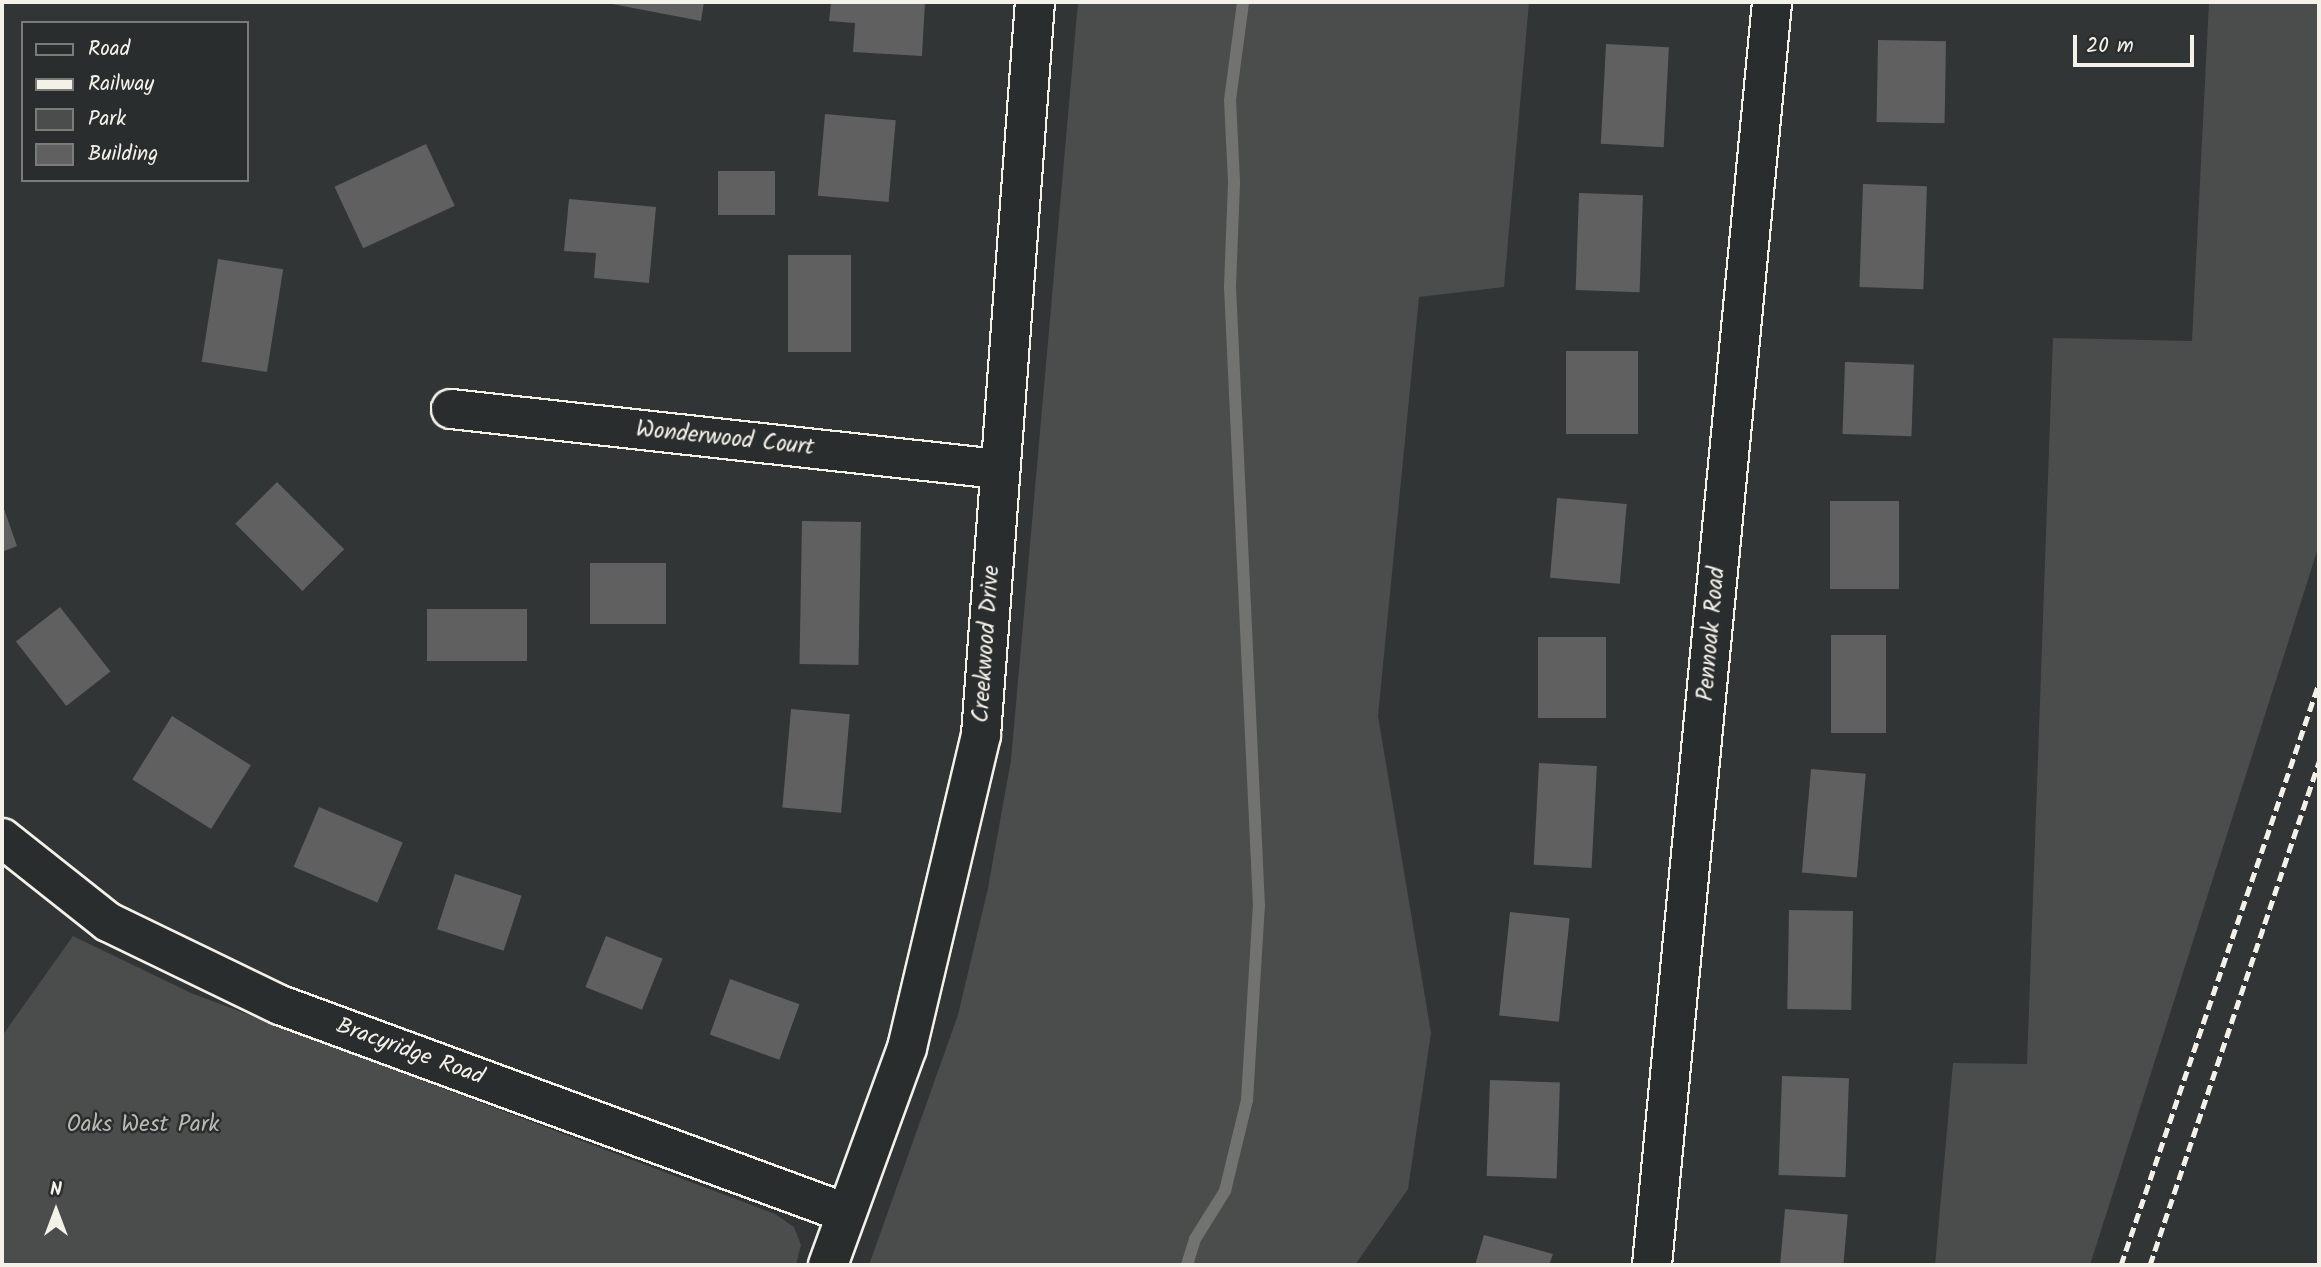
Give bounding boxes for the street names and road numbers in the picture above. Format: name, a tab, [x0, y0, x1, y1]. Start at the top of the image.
street label: Wonderwood Court	[635, 416, 815, 462]
street label: Creekwood Drive	[968, 564, 1006, 724]
street label: Pennoak Road	[1692, 566, 1732, 702]
street label: Bracyridge Road	[332, 1012, 488, 1092]

